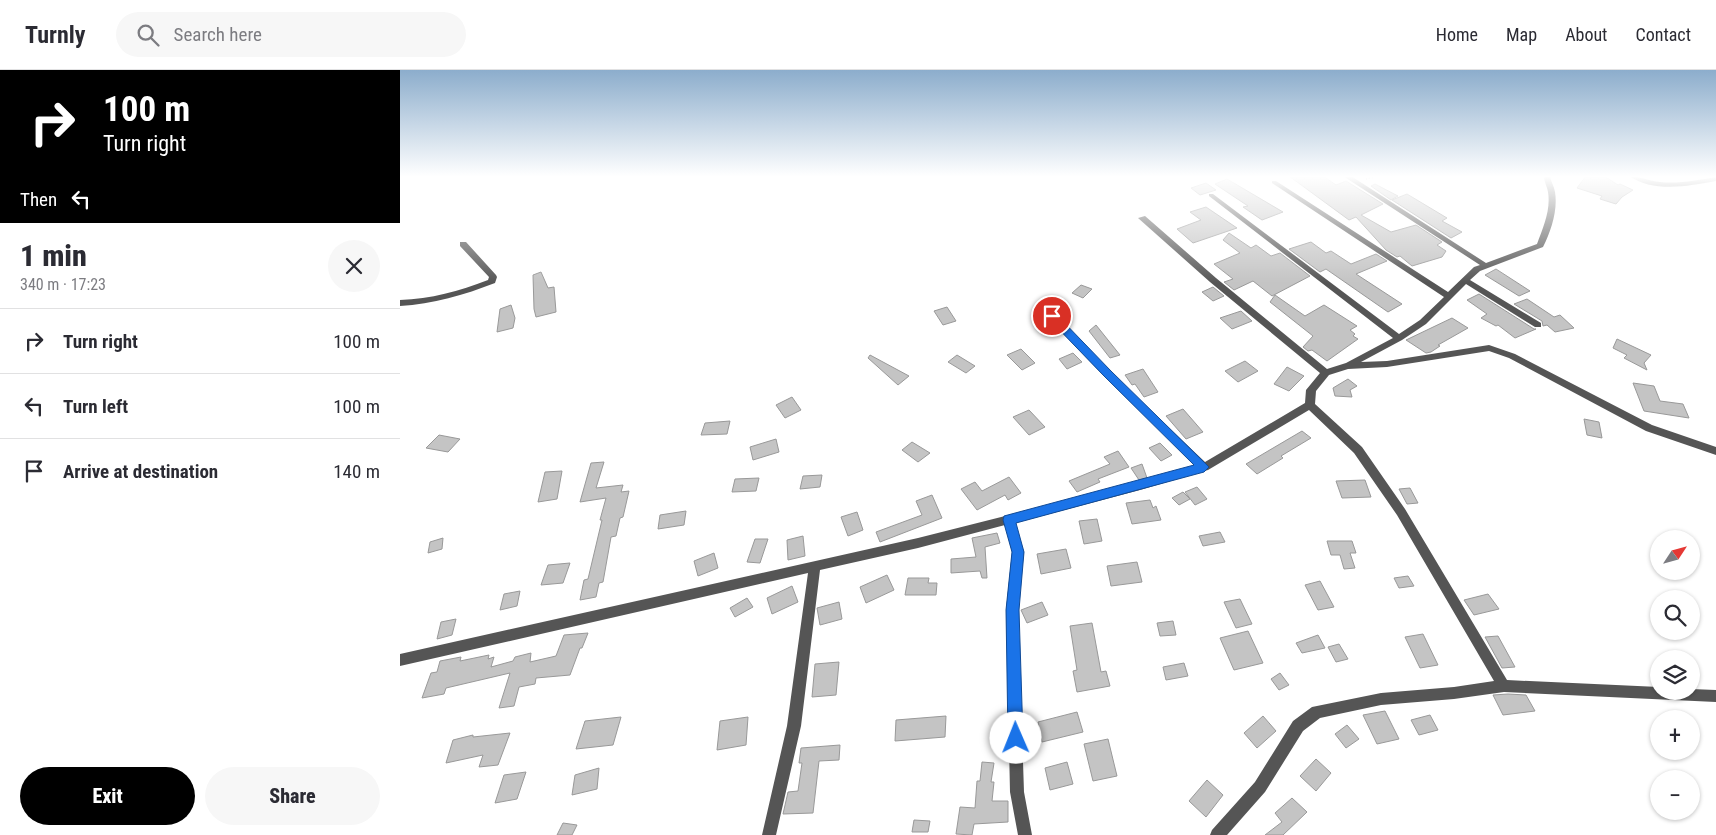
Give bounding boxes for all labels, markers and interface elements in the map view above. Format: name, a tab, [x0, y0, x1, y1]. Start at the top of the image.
search box	[116, 12, 466, 57]
text: Turnly	[25, 21, 86, 49]
icon: search	[134, 21, 162, 49]
text: Search here	[174, 23, 262, 46]
text: Home	[1436, 24, 1478, 45]
text: Map	[1506, 24, 1537, 45]
text: About	[1565, 24, 1607, 45]
text: Contact	[1635, 24, 1691, 45]
text: 100 m	[103, 89, 190, 130]
icon: right	[20, 90, 85, 155]
text: Turn right	[103, 131, 186, 156]
icon: left	[67, 185, 95, 213]
text: Then	[20, 188, 57, 211]
text: 1 min	[20, 238, 87, 273]
button: close	[328, 240, 380, 292]
text: 340 m · 17:23	[20, 275, 106, 294]
pin	[1031, 295, 1073, 337]
icon: arrive	[1038, 302, 1066, 330]
icon: right	[20, 327, 48, 355]
text: Turn right	[63, 330, 138, 353]
text: 100 m	[333, 330, 380, 353]
icon: left	[20, 392, 48, 420]
text: Turn left	[63, 395, 128, 418]
text: 100 m	[333, 395, 380, 418]
icon: arrive	[20, 457, 48, 485]
text: Arrive at destination	[63, 460, 218, 483]
text: 140 m	[333, 460, 380, 483]
north arrow	[1650, 530, 1700, 580]
map controls	[1650, 530, 1700, 820]
button: search	[1650, 590, 1700, 640]
button: layers	[1650, 650, 1700, 700]
button: +	[1650, 710, 1700, 760]
position arrow	[989, 711, 1041, 763]
button: Exit	[20, 767, 195, 825]
button: Share	[205, 767, 380, 825]
button: −	[1650, 770, 1700, 820]

